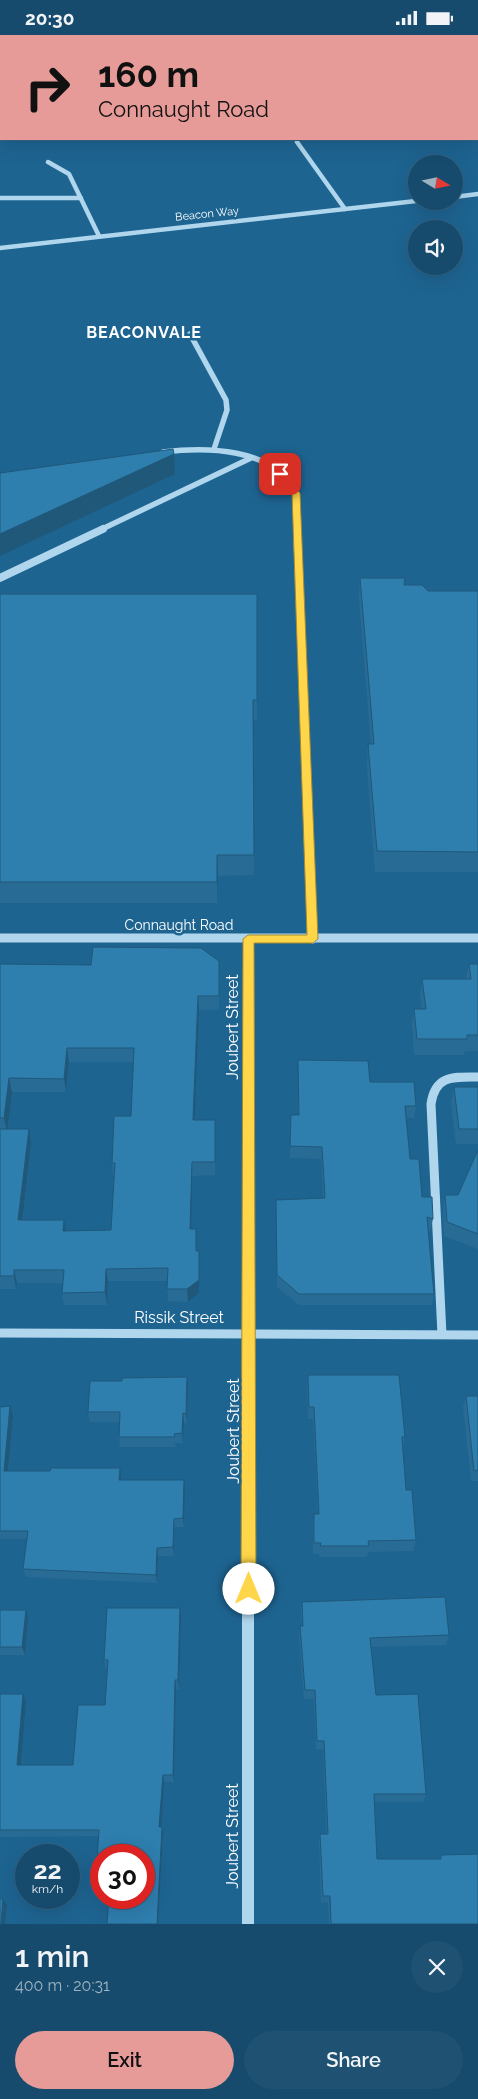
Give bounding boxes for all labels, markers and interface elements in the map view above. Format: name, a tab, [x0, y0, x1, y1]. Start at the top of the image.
text: 20:30	[25, 7, 74, 29]
text: 160 m	[98, 54, 199, 95]
icon: right	[15, 55, 80, 120]
text: Connaught Road	[98, 96, 269, 122]
north arrow	[408, 155, 462, 210]
map controls	[408, 155, 463, 275]
street label: Beacon Way	[175, 204, 239, 224]
button: sound	[408, 220, 463, 275]
district label: BEACONVALE	[86, 323, 202, 342]
pin	[259, 453, 301, 495]
icon: arrive	[266, 460, 294, 488]
street label: Connaught Road	[125, 917, 233, 933]
street label: Joubert Street	[223, 974, 242, 1080]
street label: Rissik Street	[134, 1308, 224, 1327]
street label: Joubert Street	[224, 1378, 243, 1484]
position arrow	[222, 1562, 274, 1614]
street label: Joubert Street	[223, 1783, 242, 1889]
speed limit sign: 30	[90, 1844, 155, 1909]
text: 22	[33, 1855, 62, 1885]
text: km/h	[32, 1882, 63, 1896]
text: 1 min	[15, 1939, 90, 1974]
button: close	[411, 1941, 463, 1993]
text: 400 m · 20:31	[15, 1976, 110, 1995]
button: Exit	[15, 2031, 234, 2089]
button: Share	[244, 2031, 463, 2089]

